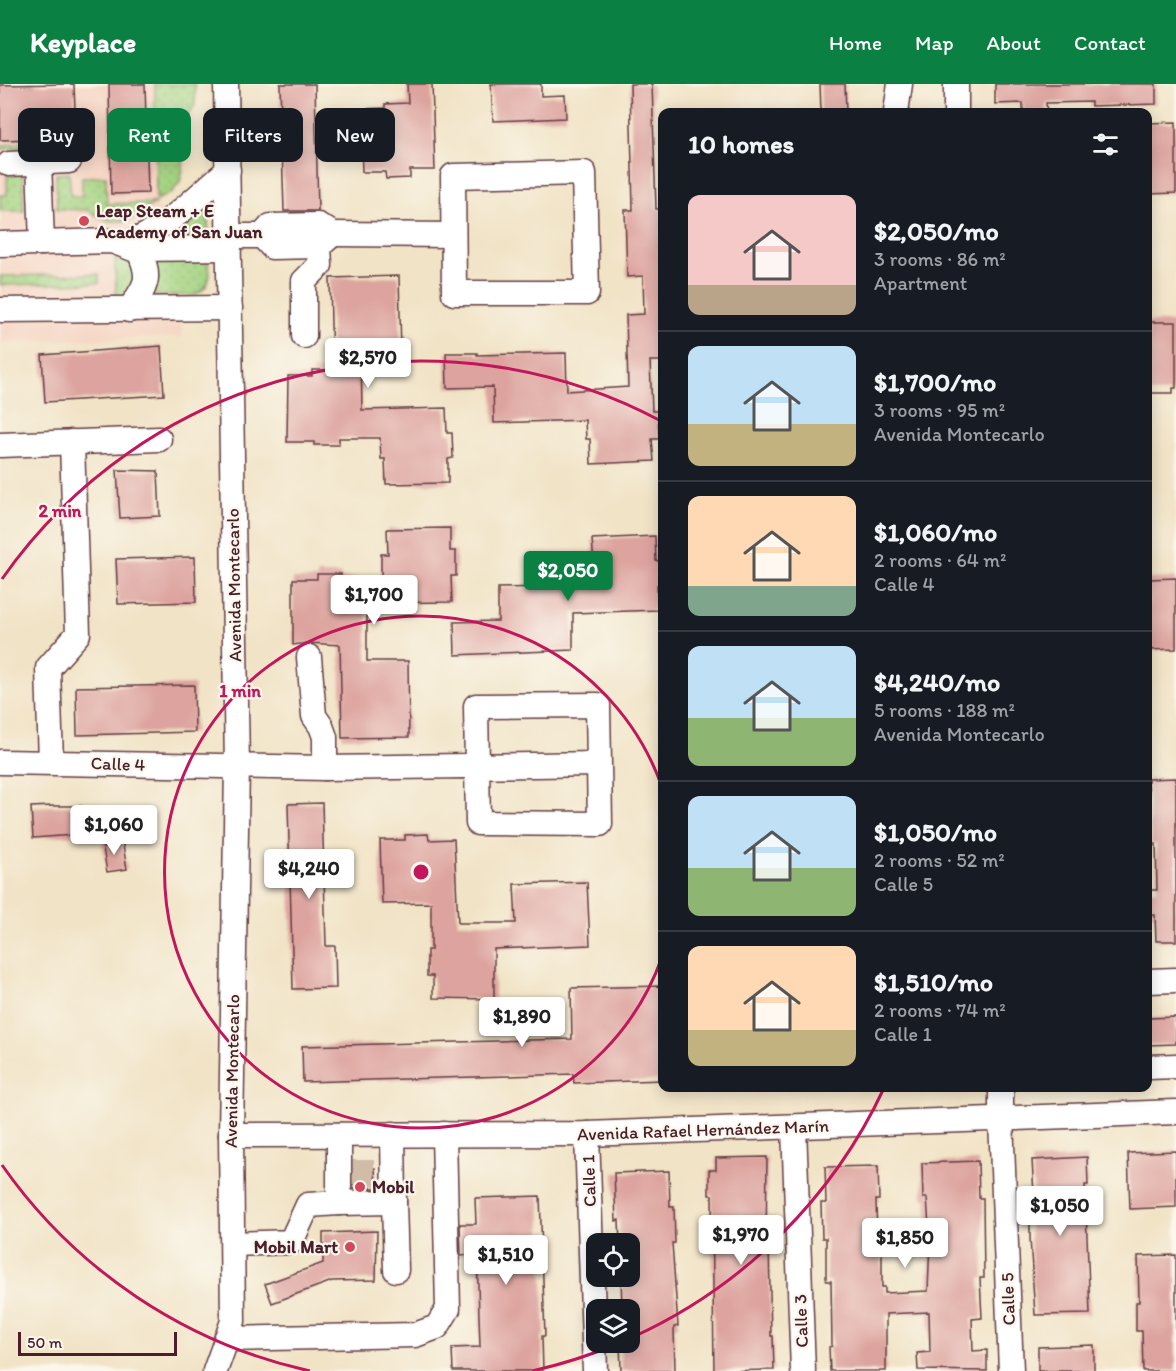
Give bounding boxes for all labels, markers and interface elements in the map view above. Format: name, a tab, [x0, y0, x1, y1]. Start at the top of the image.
text: Keyplace	[30, 25, 136, 59]
text: Home	[829, 30, 882, 55]
text: Map	[915, 30, 954, 55]
text: About	[987, 30, 1041, 55]
text: Contact	[1074, 30, 1146, 55]
chip: Buy	[18, 108, 95, 162]
chip: Rent	[107, 108, 191, 162]
chip: Filters	[203, 108, 303, 162]
chip: New	[315, 108, 395, 162]
text: 10 homes	[688, 128, 794, 160]
icon: filters	[1089, 128, 1122, 161]
place label: Leap Steam + E Academy of San Juan	[95, 200, 263, 243]
marker: Leap Steam + E Academy of San Juan	[77, 214, 91, 228]
text: $2,050/mo	[874, 215, 999, 247]
icon: home	[736, 219, 808, 291]
text: 3 rooms · 86 m²	[874, 247, 1006, 271]
text: Apartment	[874, 271, 967, 295]
pin: $2,570	[319, 338, 417, 389]
text: $2,570	[339, 345, 397, 369]
text: $1,700/mo	[874, 366, 996, 398]
icon: home	[736, 370, 808, 442]
text: 3 rooms · 95 m²	[874, 398, 1005, 422]
text: Avenida Montecarlo	[874, 422, 1045, 446]
text: 2 min	[39, 500, 82, 522]
street label: Avenida Montecarlo	[222, 508, 246, 662]
text: $1,060/mo	[874, 516, 997, 548]
icon: home	[736, 520, 808, 592]
text: 2 rooms · 64 m²	[874, 548, 1006, 572]
pin: $2,050	[519, 551, 617, 602]
text: $2,050	[538, 558, 598, 582]
text: Calle 4	[874, 572, 935, 596]
pin: $1,700	[325, 575, 423, 626]
text: $1,700	[345, 582, 403, 606]
text: $4,240/mo	[874, 666, 1000, 698]
icon: home	[736, 670, 808, 742]
text: 1 min	[219, 680, 261, 702]
text: 5 rooms · 188 m²	[874, 698, 1015, 722]
text: Avenida Montecarlo	[874, 722, 1045, 746]
street label: Calle 4	[90, 752, 146, 776]
pin: $1,060	[65, 805, 163, 856]
text: $1,060	[84, 812, 144, 836]
text: $1,050/mo	[874, 816, 997, 848]
icon: home	[736, 820, 808, 892]
text: 2 rooms · 52 m²	[874, 848, 1005, 872]
pin: $4,240	[260, 849, 358, 900]
text: $4,240	[278, 856, 340, 880]
centre of rings	[411, 862, 431, 882]
text: Calle 5	[874, 872, 933, 896]
text: $1,510/mo	[874, 966, 993, 998]
icon: home	[736, 970, 808, 1042]
street label: Avenida Montecarlo	[220, 994, 244, 1148]
pin: $1,890	[473, 997, 571, 1048]
text: 2 rooms · 74 m²	[874, 998, 1006, 1022]
text: $1,890	[493, 1004, 551, 1028]
text: Calle 1	[874, 1022, 932, 1046]
street label: Avenida Rafael Hernández Marín	[577, 1115, 829, 1145]
street label: Calle 1	[577, 1155, 601, 1207]
place label: Mobil	[372, 1176, 415, 1198]
marker: Mobil	[353, 1180, 367, 1194]
pin: $1,050	[1011, 1186, 1109, 1237]
text: $1,050	[1030, 1193, 1090, 1217]
pin: $1,970	[692, 1215, 790, 1266]
pin: $1,850	[856, 1218, 954, 1269]
text: $1,970	[713, 1222, 769, 1246]
text: $1,850	[876, 1225, 934, 1249]
map controls	[586, 1233, 640, 1353]
button: locate	[586, 1233, 640, 1287]
pin: $1,510	[457, 1235, 555, 1286]
place label: Mobil Mart	[254, 1236, 338, 1258]
marker: Mobil Mart	[343, 1240, 357, 1254]
text: $1,510	[478, 1242, 534, 1266]
street label: Calle 5	[996, 1272, 1020, 1326]
street label: Calle 3	[789, 1294, 813, 1348]
button: layers	[586, 1299, 640, 1353]
scale bar	[18, 1329, 177, 1356]
text: 50 m	[27, 1333, 62, 1352]

